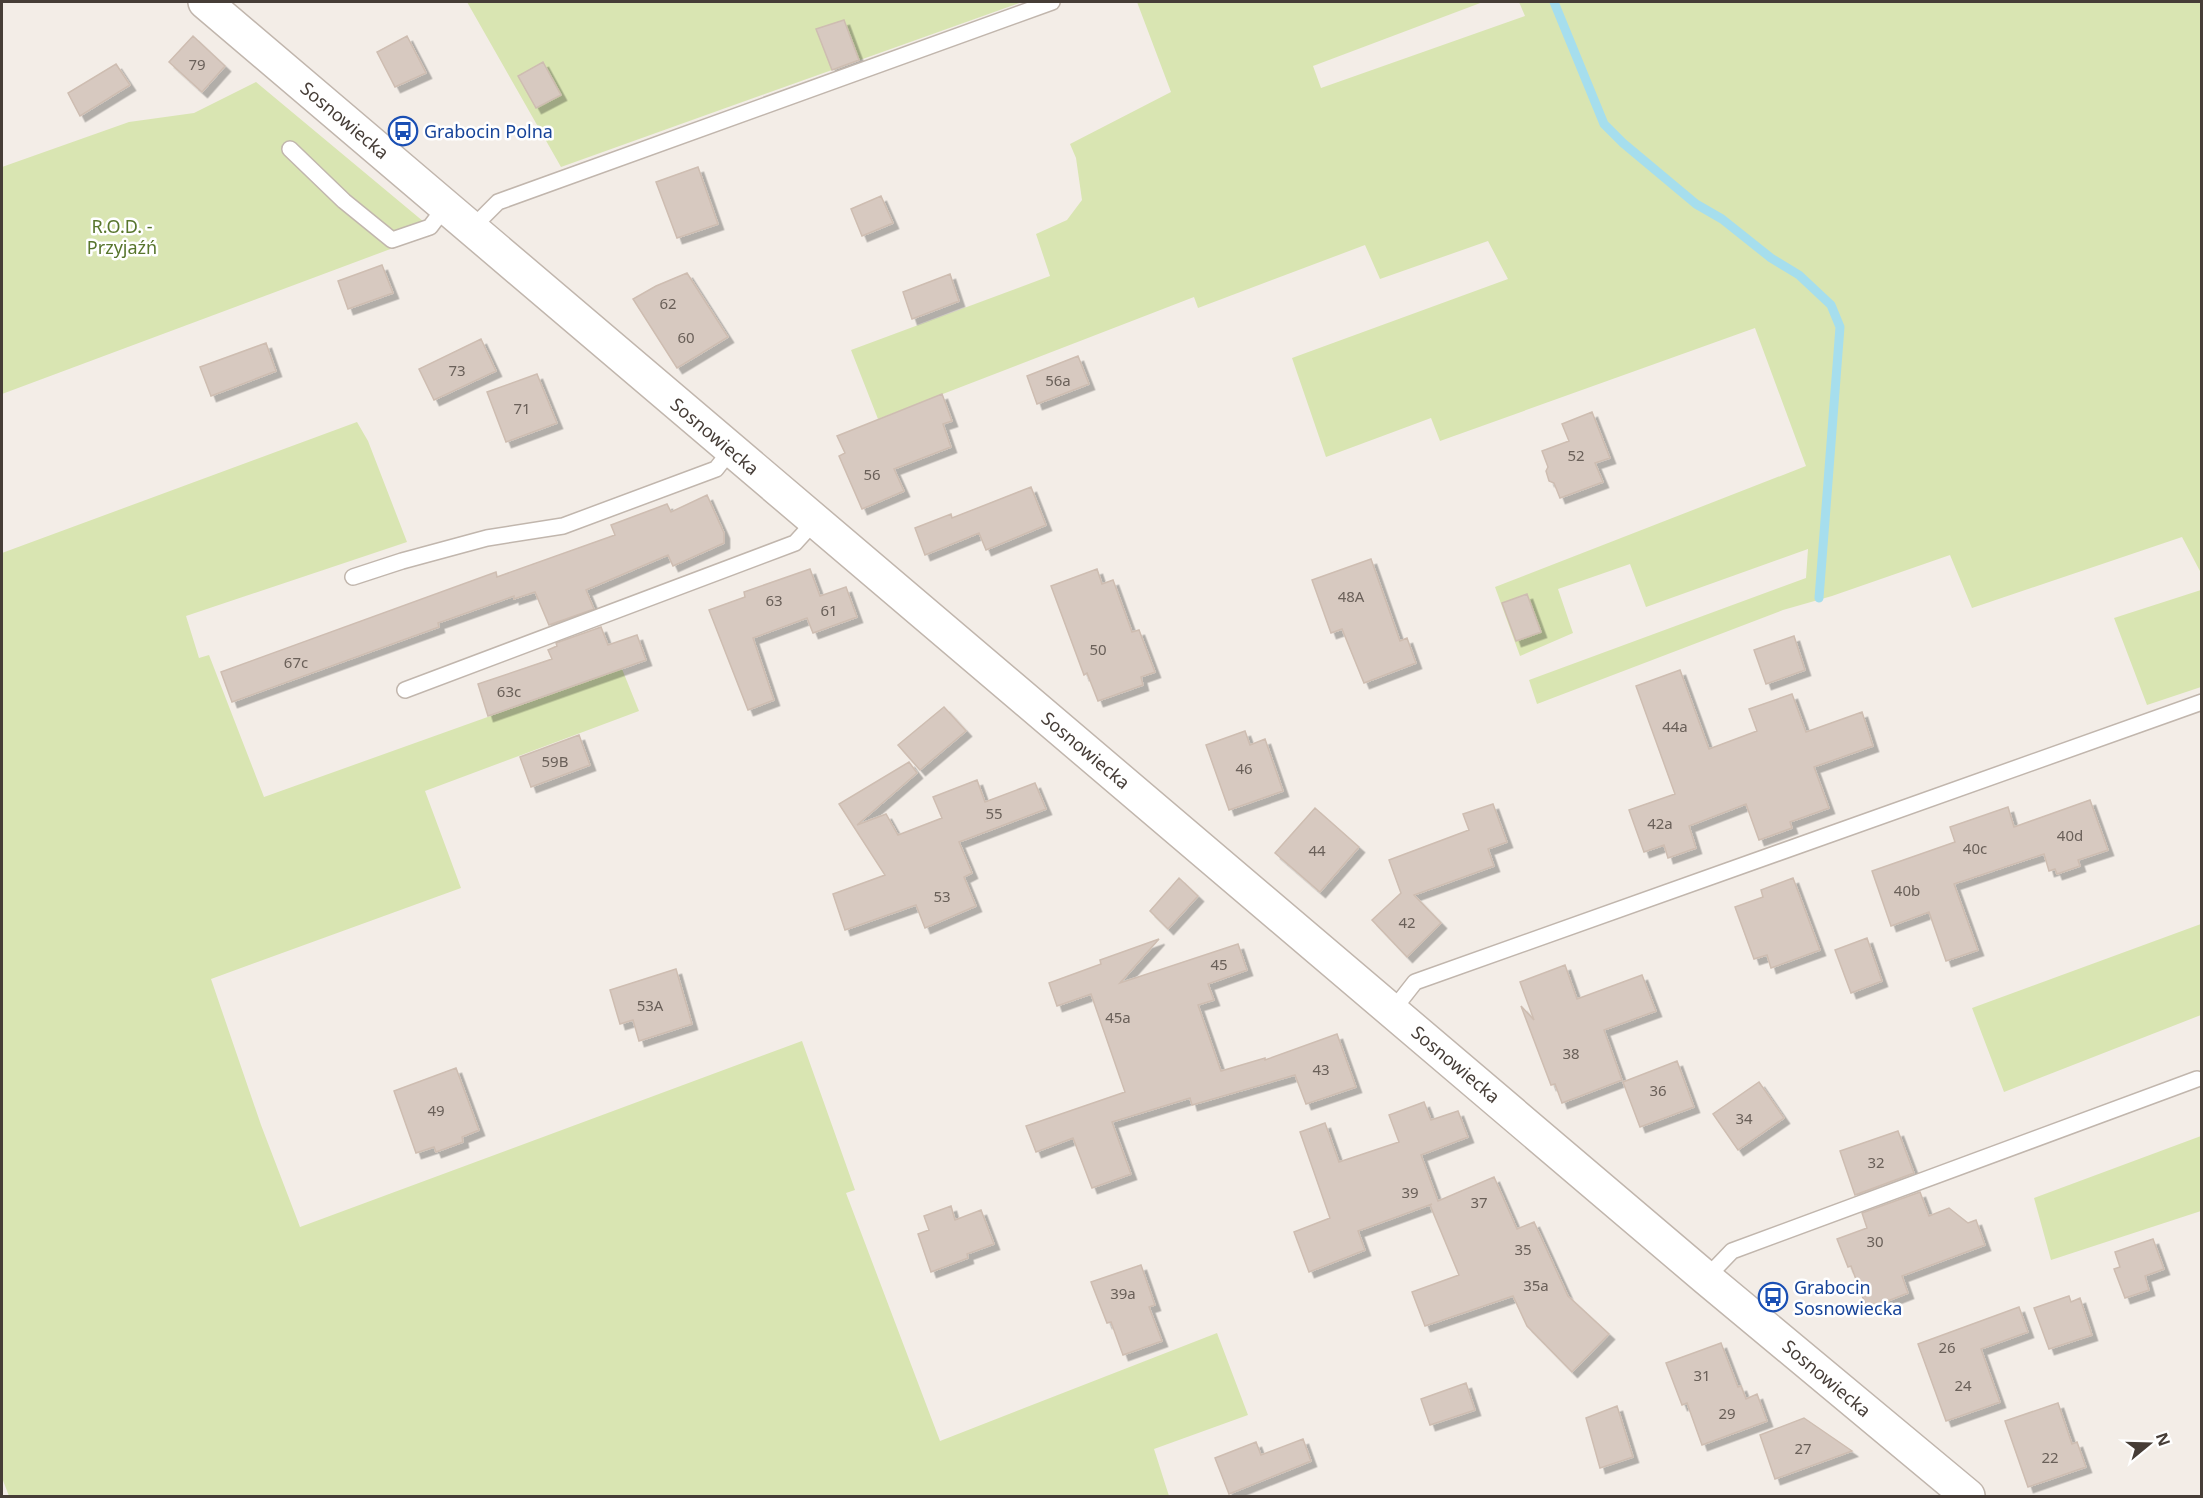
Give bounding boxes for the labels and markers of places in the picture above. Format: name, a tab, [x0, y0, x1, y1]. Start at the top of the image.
bus stop icon: Grabocin Polna	[387, 115, 419, 147]
place label: Grabocin Polna	[424, 119, 553, 143]
place label: Grabocin Sosnowiecka	[1794, 1275, 1902, 1320]
bus stop icon: Grabocin Sosnowiecka	[1757, 1281, 1789, 1313]

